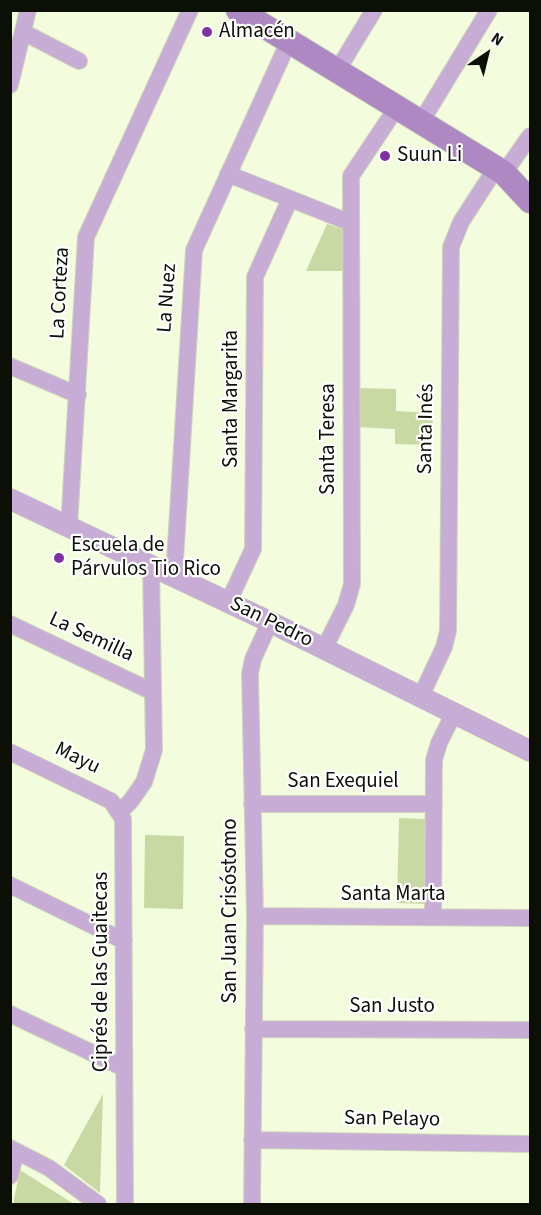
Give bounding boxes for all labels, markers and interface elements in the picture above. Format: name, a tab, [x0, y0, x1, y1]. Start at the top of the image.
place label: Almacén	[219, 19, 295, 45]
north arrow	[457, 24, 517, 84]
marker: Almacén	[200, 25, 214, 39]
text: N	[487, 27, 508, 51]
place label: Suun Li	[397, 143, 462, 169]
marker: Suun Li	[378, 149, 392, 163]
street label: La Corteza	[46, 246, 76, 340]
street label: La Nuez	[153, 263, 183, 333]
street label: Santa Margarita	[219, 330, 245, 468]
street label: Santa Teresa	[316, 383, 342, 495]
street label: Santa Inés	[414, 383, 440, 475]
place label: Escuela de Párvulos Tio Rico	[71, 533, 221, 583]
marker: Escuela de Párvulos Tio Rico	[52, 551, 66, 565]
street label: San Pedro	[225, 592, 317, 654]
street label: La Semilla	[45, 607, 137, 669]
street label: Mayu	[50, 737, 104, 781]
street label: San Exequiel	[287, 769, 399, 795]
street label: San Juan Crisóstomo	[218, 818, 244, 1004]
street label: Ciprés de las Guaitecas	[89, 872, 115, 1072]
street label: Santa Marta	[340, 882, 446, 908]
street label: San Justo	[349, 994, 435, 1020]
street label: San Pelayo	[344, 1107, 440, 1133]

